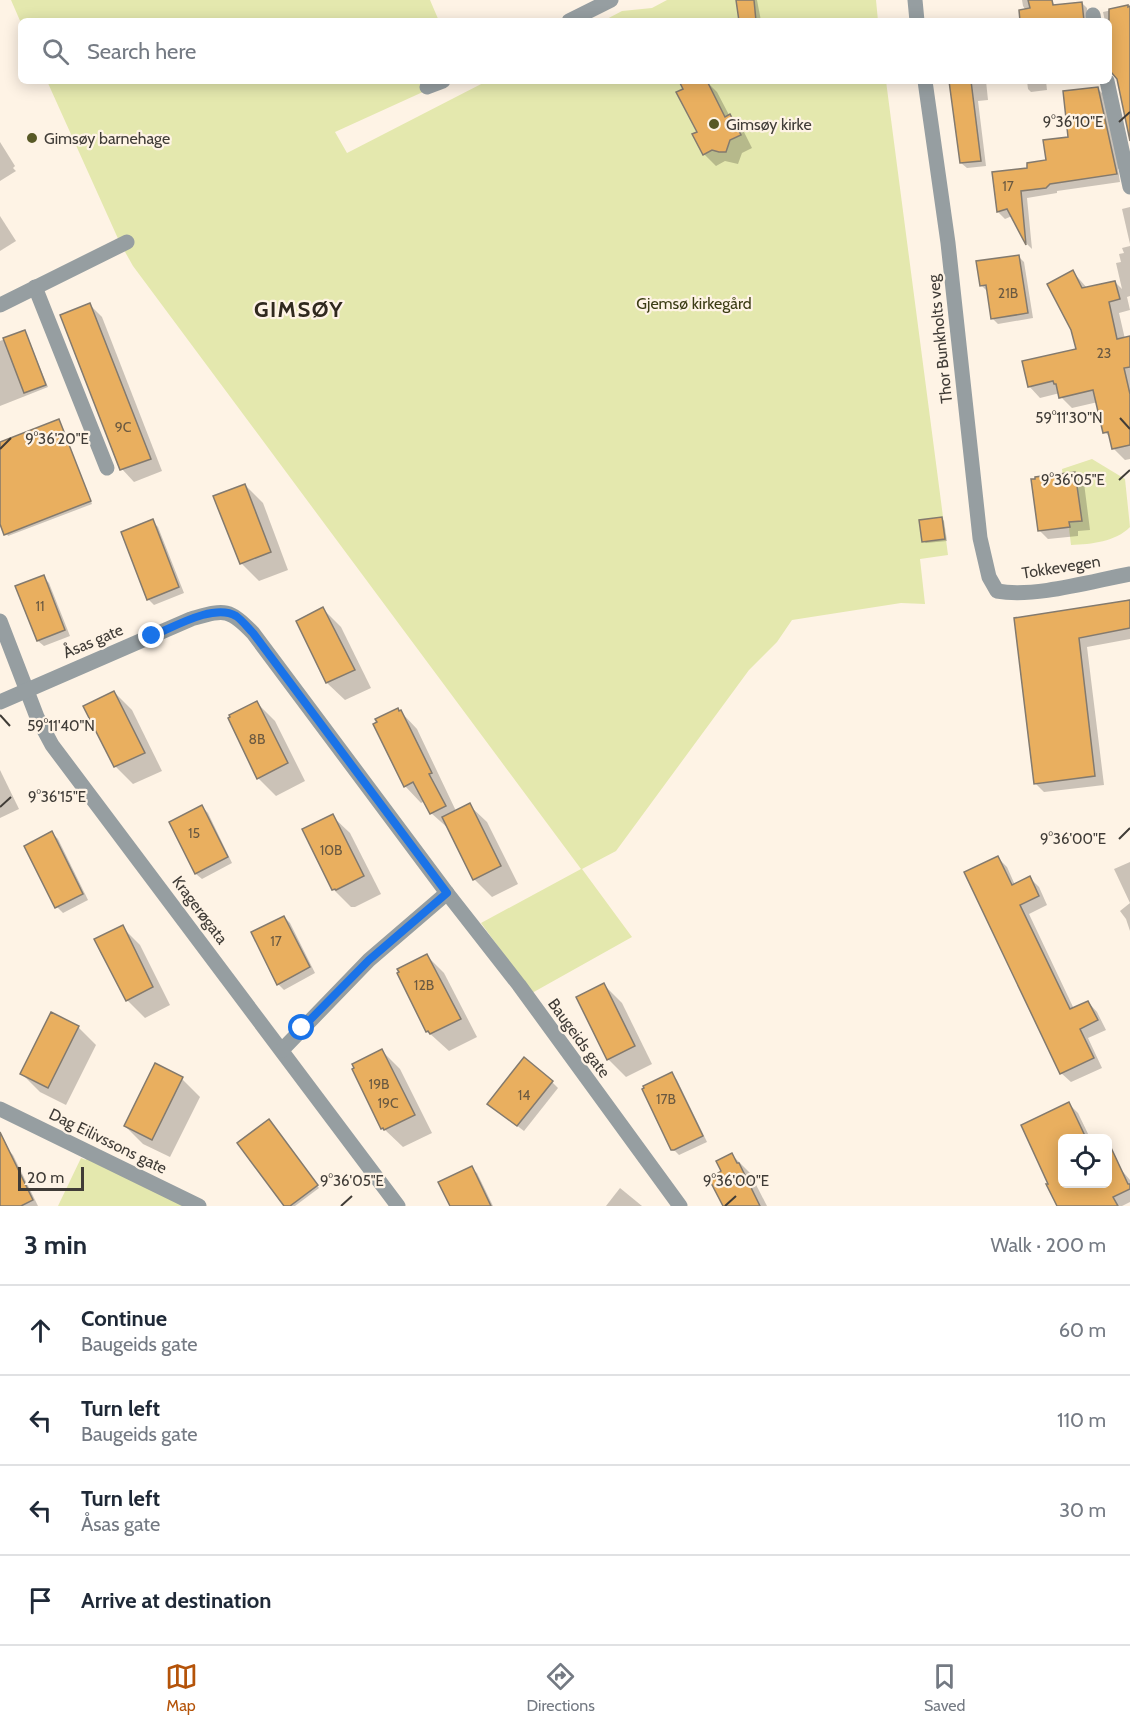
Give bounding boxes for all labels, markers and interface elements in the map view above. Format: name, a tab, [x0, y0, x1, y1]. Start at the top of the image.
search box	[18, 18, 1112, 84]
icon: search	[39, 35, 72, 68]
text: Search here	[87, 38, 196, 65]
text: 9°36'10"E	[1043, 113, 1103, 131]
place label: Gimsøy kirke	[726, 115, 812, 134]
marker: Gimsøy kirke	[707, 117, 721, 131]
place label: Gimsøy barnehage	[44, 129, 170, 148]
marker: Gimsøy barnehage	[25, 131, 39, 145]
house number: 17	[1002, 177, 1014, 195]
street label: Thor Bunkholts veg	[924, 273, 956, 404]
house number: 21B	[998, 284, 1018, 302]
park label: Gjemsø kirkegård	[636, 294, 752, 313]
district label: GIMSØY	[254, 296, 344, 323]
house number: 23	[1097, 344, 1111, 362]
text: 59°11'30"N	[1035, 409, 1103, 427]
house number: 9C	[115, 418, 132, 436]
text: 9°36'20"E	[25, 430, 89, 448]
text: 9°36'05"E	[1041, 471, 1105, 489]
street label: Tokkevegen	[1020, 551, 1102, 583]
house number: 11	[35, 597, 45, 615]
street label: Åsas gate	[60, 620, 126, 662]
route end	[138, 622, 164, 648]
text: 59°11'40"N	[27, 717, 95, 735]
house number: 8B	[249, 730, 265, 748]
text: 9°36'15"E	[28, 788, 86, 806]
house number: 15	[188, 824, 200, 842]
text: 9°36'00"E	[1040, 830, 1106, 848]
house number: 10B	[320, 841, 342, 859]
street label: Kragerøgata	[168, 872, 232, 948]
house number: 17	[270, 932, 282, 950]
house number: 12B	[414, 976, 434, 994]
street label: Baugeids gate	[544, 995, 614, 1081]
route start	[288, 1014, 314, 1040]
house number: 19B	[369, 1075, 389, 1093]
house number: 14	[518, 1086, 530, 1104]
house number: 17B	[656, 1090, 676, 1108]
house number: 19C	[377, 1094, 399, 1112]
street label: Dag Eilivssons gate	[46, 1104, 170, 1178]
map controls	[1058, 1134, 1112, 1188]
button: locate	[1058, 1134, 1112, 1188]
scale bar	[18, 1164, 84, 1192]
text: 20 m	[27, 1168, 64, 1187]
text: 9°36'05"E	[320, 1172, 384, 1190]
text: 9°36'00"E	[703, 1172, 769, 1190]
text: 3 min	[24, 1229, 87, 1261]
text: Walk · 200 m	[990, 1233, 1106, 1257]
text: Continue	[81, 1305, 167, 1332]
icon: ahead	[24, 1314, 57, 1347]
text: 60 m	[1059, 1318, 1106, 1342]
text: Baugeids gate	[81, 1332, 198, 1356]
text: Turn left	[81, 1395, 160, 1422]
icon: left	[24, 1404, 57, 1437]
text: 110 m	[1057, 1408, 1106, 1432]
text: Baugeids gate	[81, 1422, 198, 1446]
text: Turn left	[81, 1485, 160, 1512]
icon: left	[24, 1494, 57, 1527]
text: 30 m	[1059, 1498, 1106, 1522]
text: Åsas gate	[81, 1512, 160, 1536]
icon: arrive	[24, 1584, 57, 1617]
text: Arrive at destination	[81, 1587, 271, 1614]
tab: Map	[165, 1660, 198, 1715]
tab: Directions	[527, 1660, 595, 1715]
tab: Saved	[924, 1660, 965, 1715]

